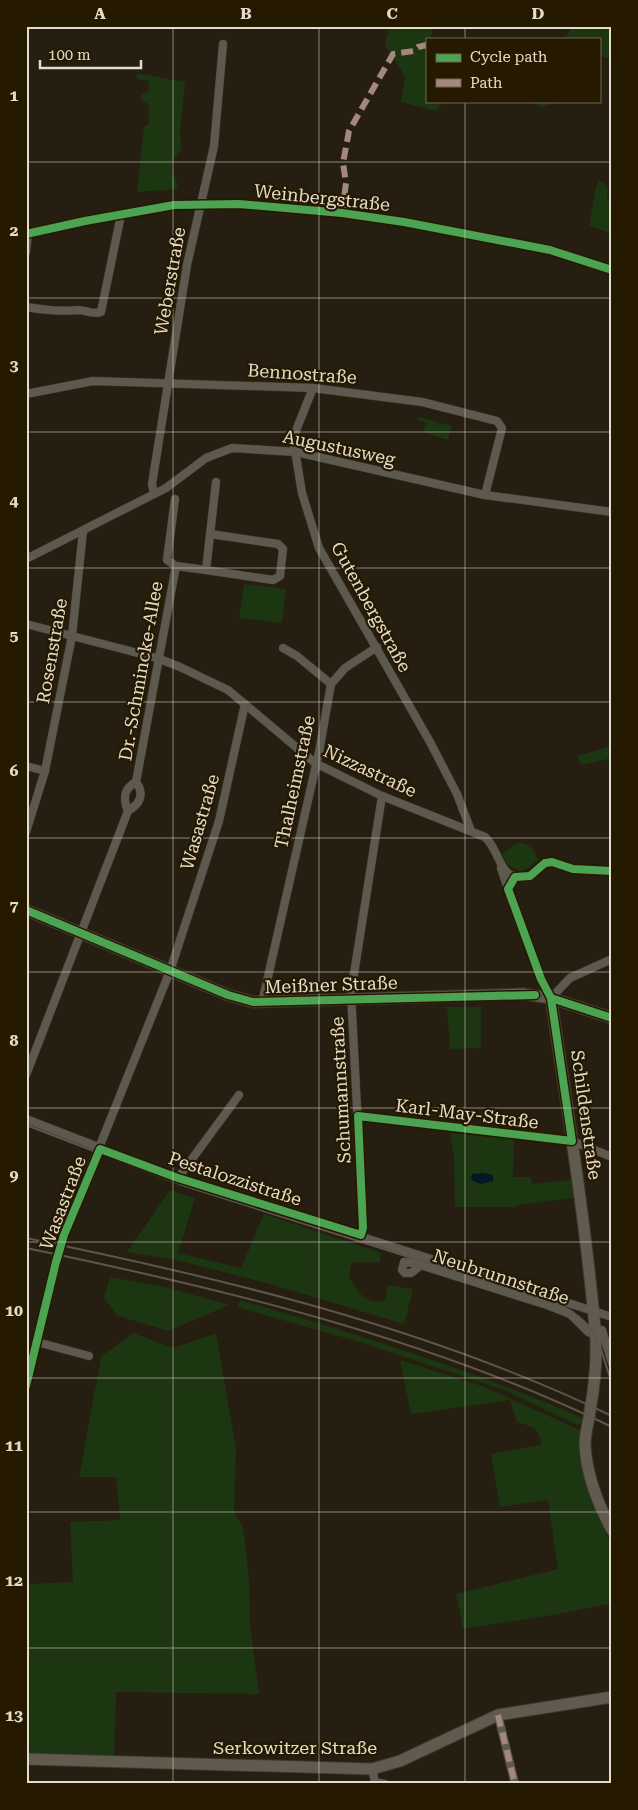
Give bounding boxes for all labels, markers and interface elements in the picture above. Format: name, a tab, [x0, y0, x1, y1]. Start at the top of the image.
text: A	[94, 4, 106, 23]
text: B	[240, 4, 252, 23]
text: C	[386, 4, 398, 23]
text: D	[532, 4, 545, 23]
scale bar	[40, 38, 141, 70]
legend	[426, 38, 600, 102]
text: 100 m	[48, 46, 91, 64]
text: Cycle path	[470, 48, 548, 66]
text: Path	[470, 74, 503, 92]
text: 1	[10, 86, 19, 105]
street label: Weinbergstraße	[253, 180, 391, 215]
text: 2	[10, 221, 19, 240]
street label: Weberstraße	[150, 225, 189, 337]
text: 3	[10, 356, 19, 375]
street label: Bennostraße	[247, 359, 358, 388]
street label: Augustusweg	[281, 425, 398, 470]
text: 4	[10, 491, 19, 510]
street label: Gutenbergstraße	[327, 538, 416, 676]
street label: Dr.-Schmincke-Allee	[114, 579, 167, 762]
street label: Rosenstraße	[32, 596, 71, 705]
text: 5	[10, 626, 19, 645]
street label: Thalheimstraße	[270, 713, 319, 851]
street label: Nizzastraße	[320, 740, 420, 801]
text: 6	[10, 761, 19, 780]
street label: Wasastraße	[176, 771, 223, 872]
text: 7	[10, 896, 19, 915]
street label: Meißner Straße	[264, 972, 398, 997]
street label: Schumannstraße	[326, 1016, 355, 1164]
text: 8	[10, 1031, 19, 1050]
street label: Schildenstraße	[567, 1049, 606, 1181]
street label: Karl-May-Straße	[394, 1094, 540, 1133]
street label: Pestalozzistraße	[166, 1147, 305, 1210]
street label: Wasastraße	[35, 1153, 90, 1253]
text: 9	[10, 1166, 19, 1185]
street label: Neubrunnstraße	[430, 1245, 572, 1309]
text: 10	[5, 1301, 23, 1320]
text: 11	[5, 1436, 23, 1455]
text: 12	[5, 1571, 23, 1590]
text: 13	[5, 1706, 23, 1725]
street label: Serkowitzer Straße	[213, 1737, 377, 1758]

